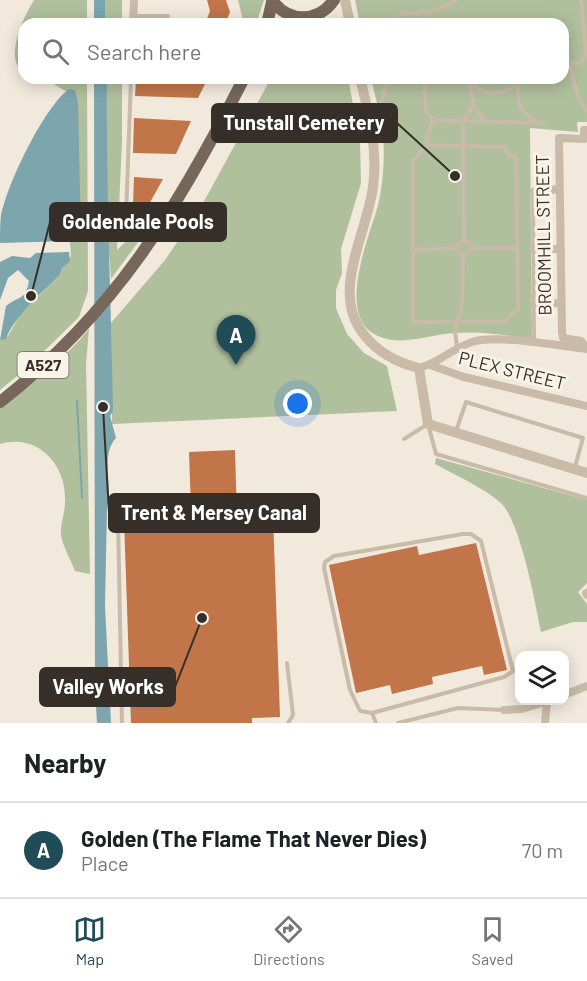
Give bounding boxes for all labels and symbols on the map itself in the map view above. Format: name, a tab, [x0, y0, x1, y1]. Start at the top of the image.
callout: Tunstall Cemetery	[212, 104, 397, 142]
text: Tunstall Cemetery	[223, 110, 385, 134]
street label: BROOMHILL STREET	[531, 154, 555, 316]
callout: Goldendale Pools	[50, 203, 226, 241]
text: Goldendale Pools	[62, 209, 214, 233]
pin: A	[216, 316, 256, 365]
street label: PLEX STREET	[457, 346, 568, 394]
road number: A527	[18, 352, 68, 378]
your location	[283, 389, 312, 418]
callout: Trent & Mersey Canal	[109, 494, 319, 532]
text: Trent & Mersey Canal	[121, 500, 307, 524]
callout: Valley Works	[40, 668, 175, 706]
text: Valley Works	[52, 674, 164, 698]

